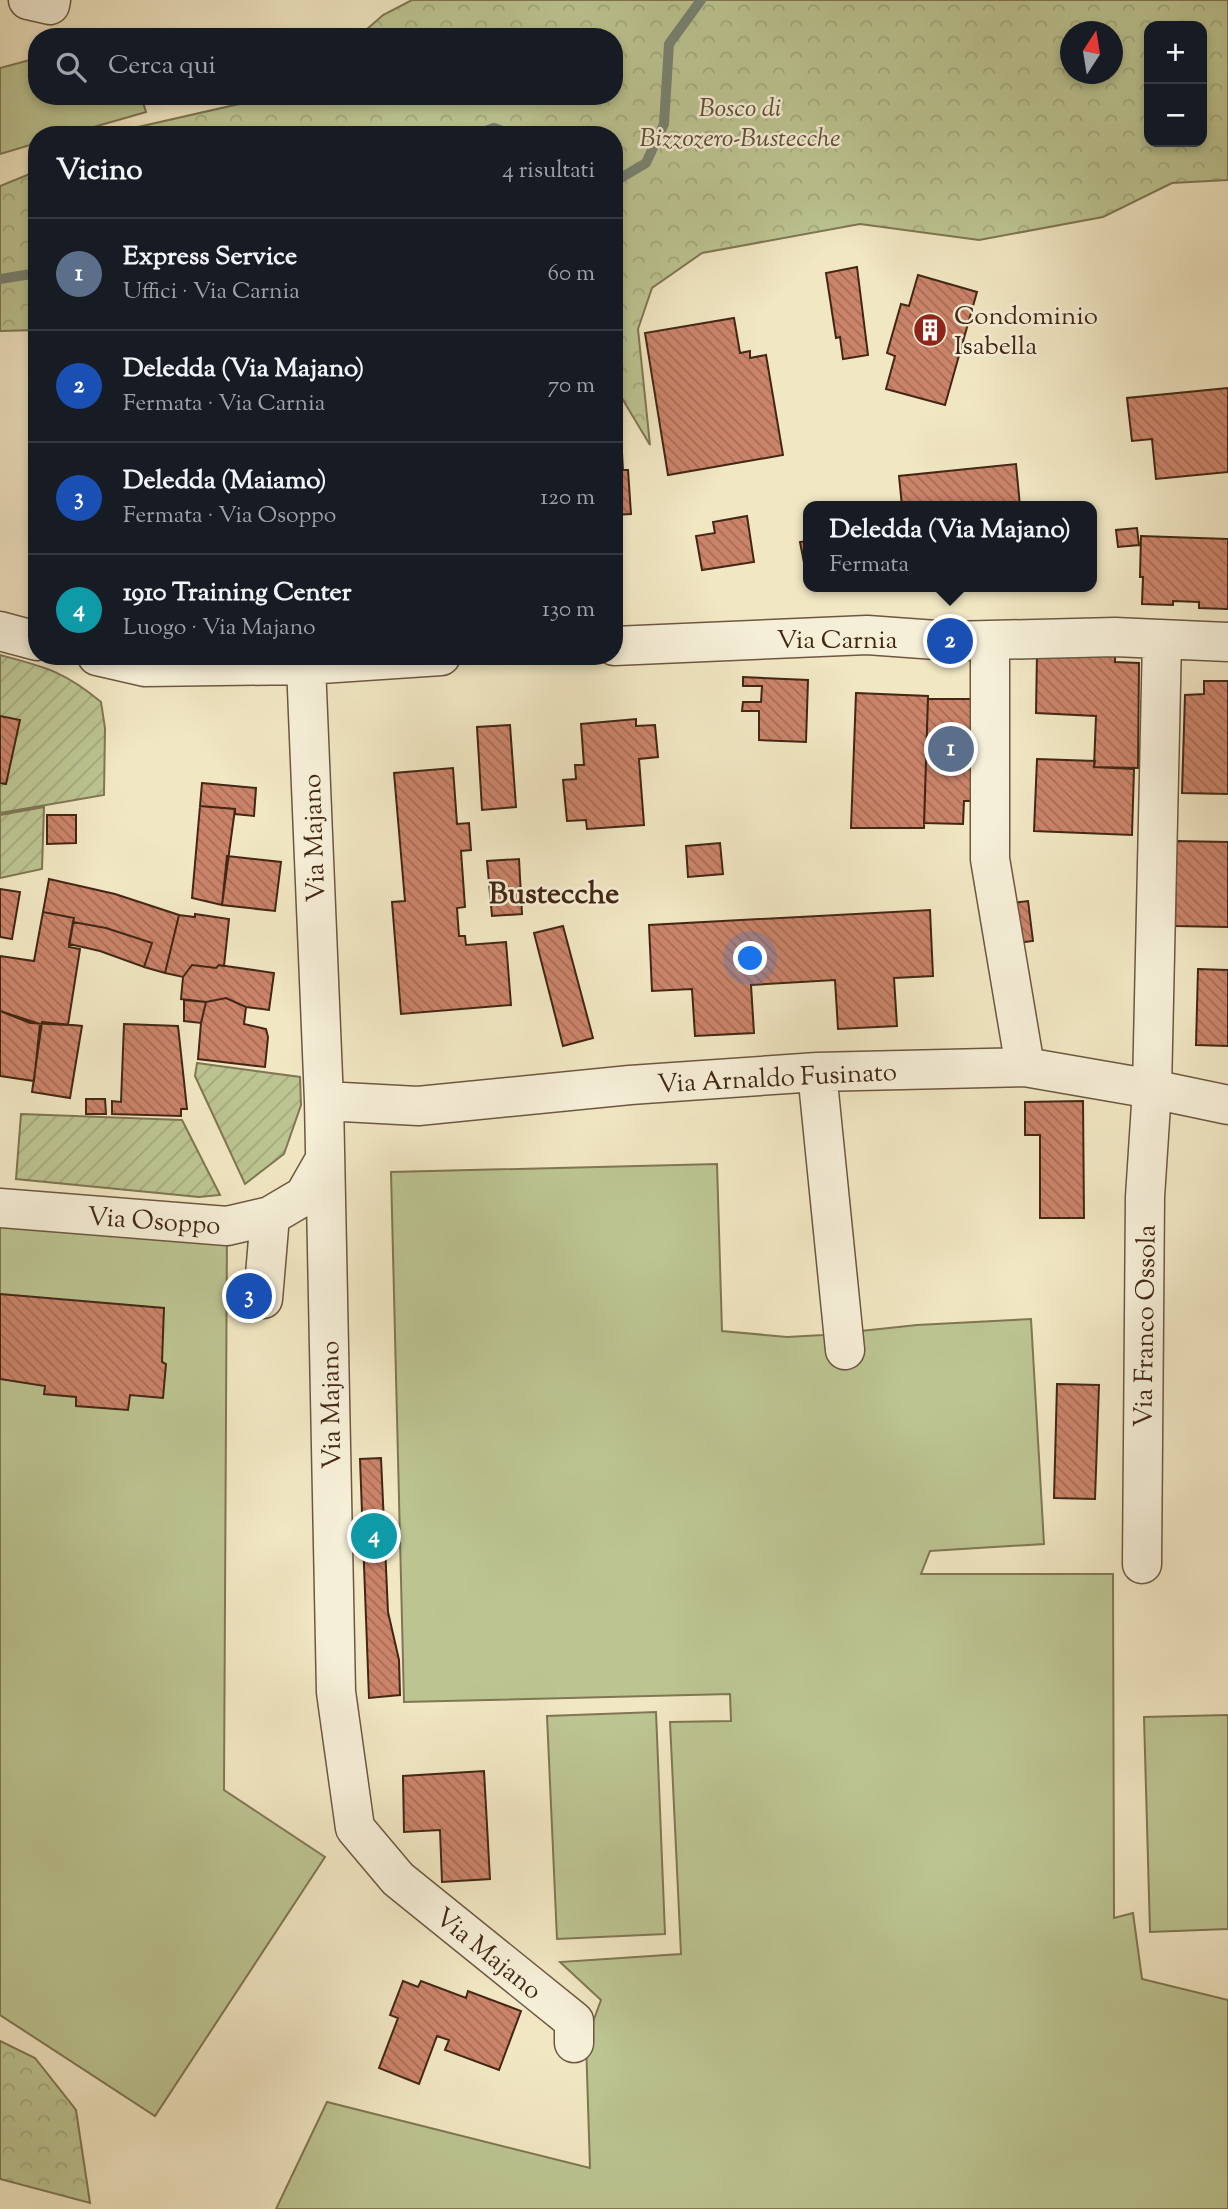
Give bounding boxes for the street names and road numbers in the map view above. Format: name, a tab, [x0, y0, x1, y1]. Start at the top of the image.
street label: Via Carnia	[776, 623, 898, 660]
street label: Via Majano	[295, 773, 336, 903]
street label: Via Arnaldo Fusinato	[656, 1055, 898, 1104]
street label: Via Osoppo	[86, 1199, 222, 1246]
street label: Via Franco Ossola	[1126, 1224, 1167, 1428]
street label: Via Majano	[313, 1340, 352, 1470]
street label: Via Majano	[426, 1900, 549, 2010]

